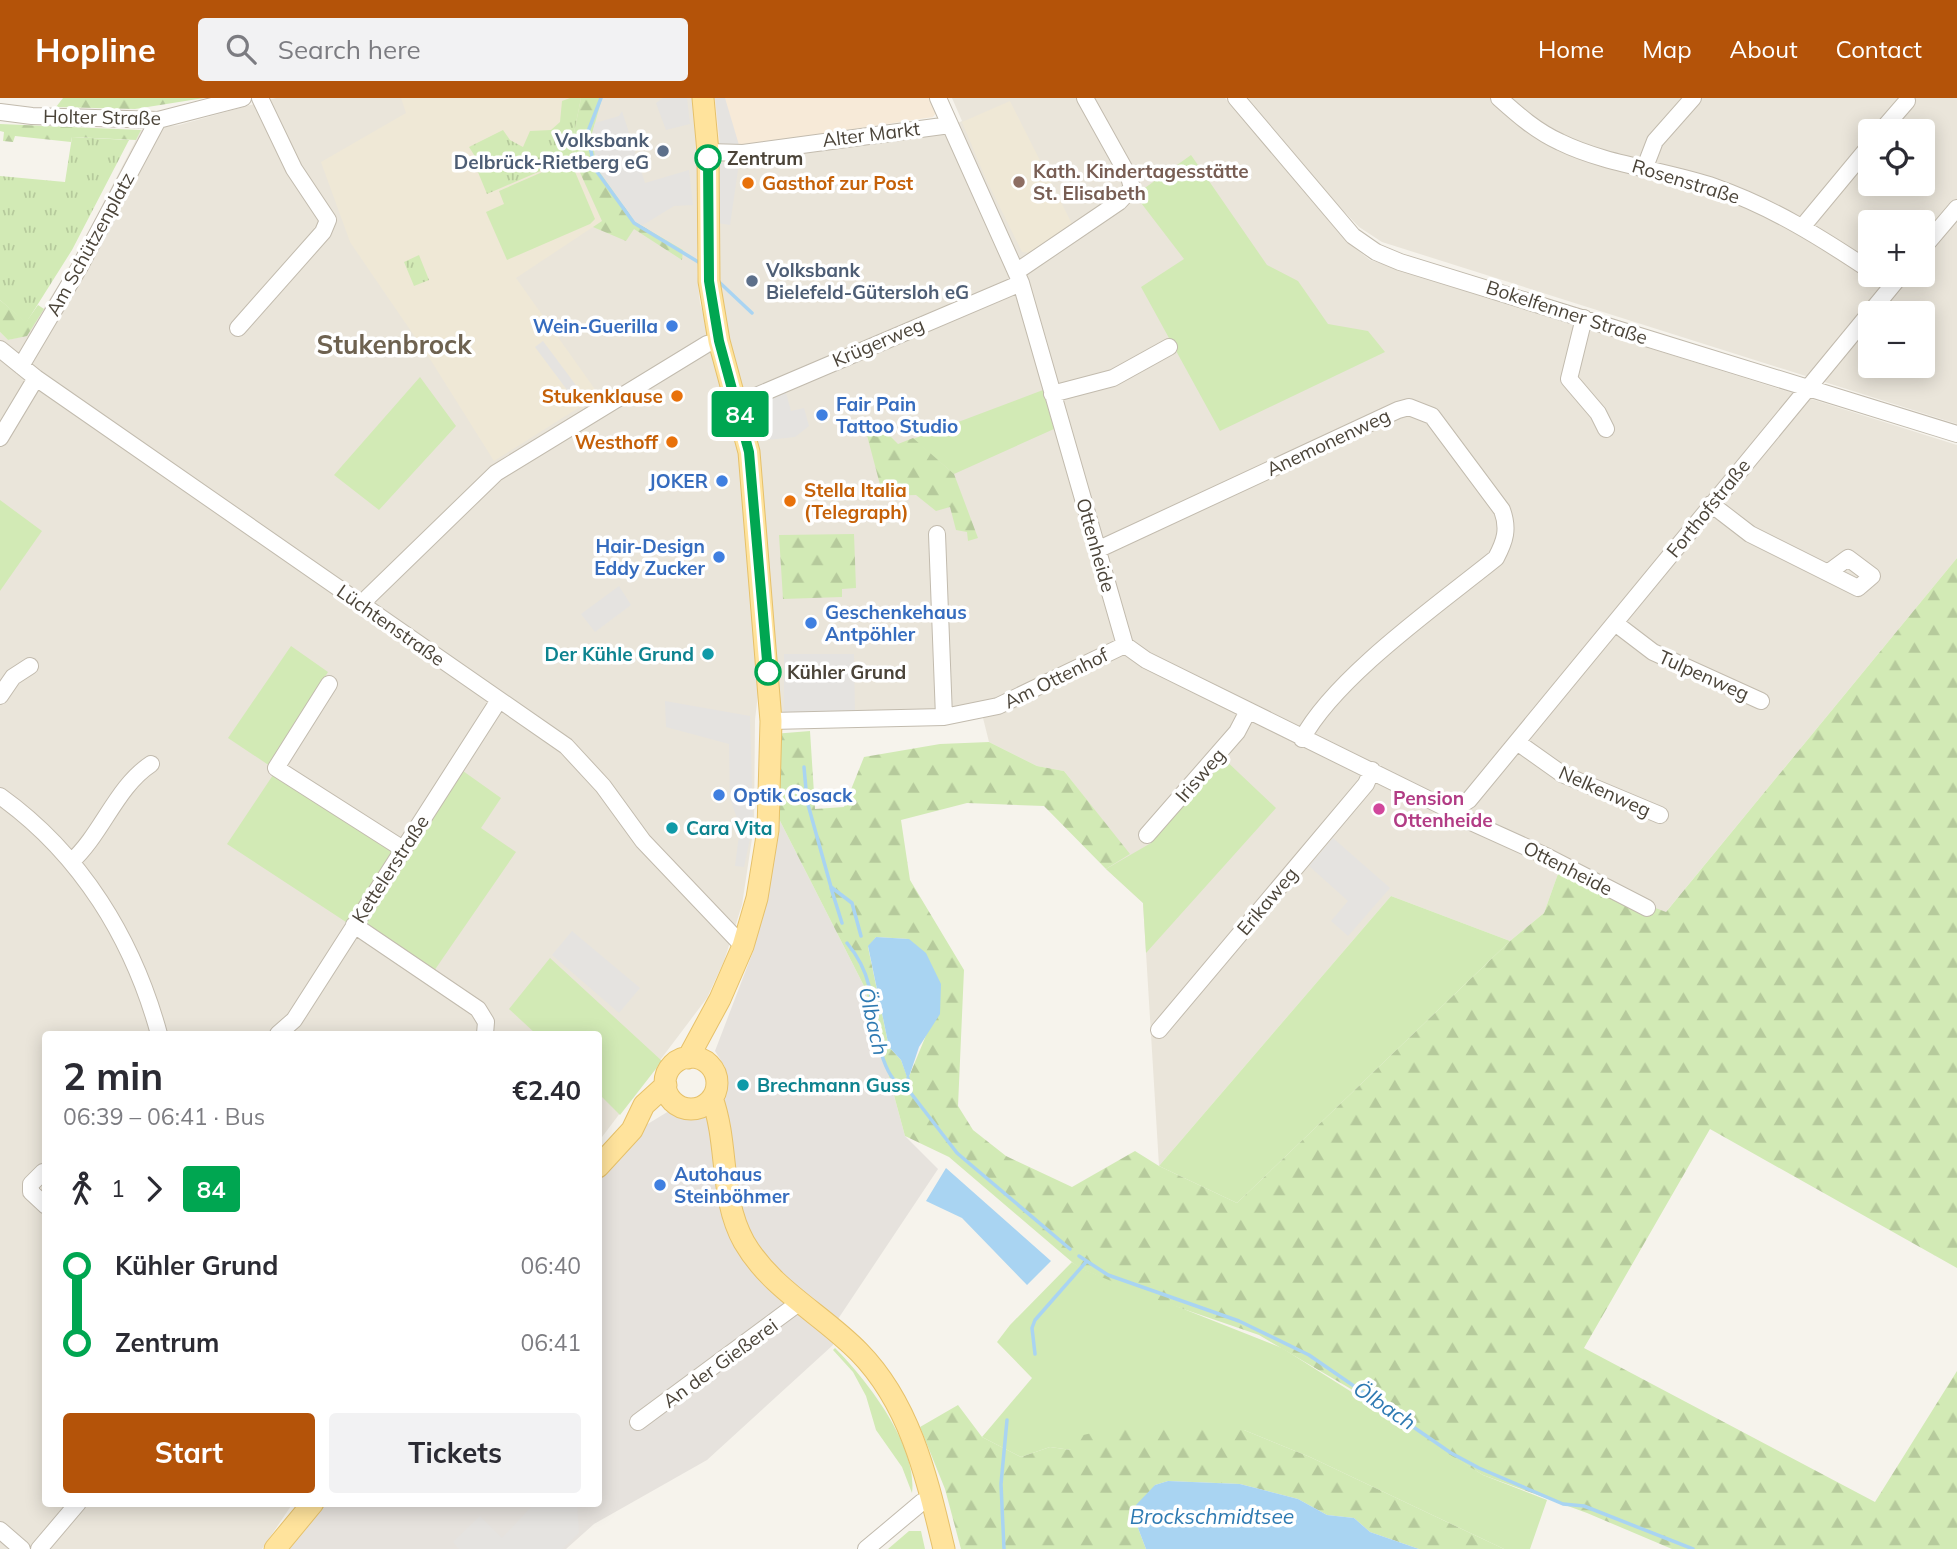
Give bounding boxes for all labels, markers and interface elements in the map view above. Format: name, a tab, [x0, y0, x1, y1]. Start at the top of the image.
search box	[198, 18, 688, 81]
text: Hopline	[35, 29, 156, 70]
icon: search	[222, 30, 260, 68]
text: Search here	[278, 33, 421, 66]
text: Home	[1538, 34, 1604, 64]
text: Map	[1642, 34, 1692, 64]
text: About	[1730, 34, 1798, 64]
text: Contact	[1836, 34, 1922, 64]
street label: Holter Straße	[43, 104, 161, 130]
street label: Alter Markt	[821, 116, 921, 152]
map controls	[1858, 119, 1935, 378]
button: locate	[1858, 119, 1935, 196]
place label: Volksbank Delbrück-Rietberg eG	[454, 128, 650, 174]
marker: Volksbank Delbrück-Rietberg eG	[655, 143, 671, 159]
marker: Zentrum	[695, 145, 721, 171]
place label: Zentrum	[727, 146, 803, 170]
street label: Rosenstraße	[1629, 153, 1743, 209]
place label: Kath. Kindertagesstätte St. Elisabeth	[1033, 159, 1249, 205]
street label: Am Schützenplatz	[41, 168, 139, 320]
place label: Gasthof zur Post	[762, 171, 913, 195]
marker: Kath. Kindertagesstätte St. Elisabeth	[1011, 174, 1027, 190]
marker: Gasthof zur Post	[740, 175, 756, 191]
button: +	[1858, 210, 1935, 287]
place label: Volksbank Bielefeld-Gütersloh eG	[765, 258, 969, 304]
marker: Volksbank Bielefeld-Gütersloh eG	[744, 273, 760, 289]
street label: Bokelfenner Straße	[1483, 275, 1651, 349]
button: −	[1858, 301, 1935, 378]
street label: Krügerweg	[829, 312, 927, 372]
place label: Wein-Guerilla	[533, 314, 658, 338]
marker: Wein-Guerilla	[664, 318, 680, 334]
district label: Stukenbrock	[317, 328, 472, 361]
place label: Stukenklause	[542, 384, 663, 408]
marker: Stukenklause	[669, 388, 685, 404]
line badge: 84	[708, 391, 772, 437]
place label: Fair Pain Tattoo Studio	[836, 392, 958, 438]
text: 84	[726, 399, 754, 429]
street label: Anemonenweg	[1262, 403, 1394, 481]
marker: Fair Pain Tattoo Studio	[814, 407, 830, 423]
place label: Westhoff	[575, 430, 659, 454]
marker: Westhoff	[664, 434, 680, 450]
street label: Forthofstraße	[1661, 454, 1755, 562]
place label: JOKER	[649, 469, 708, 493]
marker: JOKER	[714, 473, 730, 489]
place label: Stella Italia (Telegraph)	[804, 478, 909, 524]
marker: Stella Italia (Telegraph)	[782, 493, 798, 509]
street label: Ottenheide	[1071, 495, 1121, 595]
place label: Hair-Design Eddy Zucker	[594, 534, 706, 580]
marker: Hair-Design Eddy Zucker	[711, 549, 727, 565]
street label: Lüchtenstraße	[332, 579, 450, 671]
place label: Geschenkehaus Antpöhler	[825, 600, 967, 646]
marker: Geschenkehaus Antpöhler	[803, 615, 819, 631]
place label: Der Kühle Grund	[545, 642, 694, 666]
street label: Am Ottenhof	[1000, 642, 1113, 714]
street label: Tulpenweg	[1655, 644, 1753, 706]
marker: Der Kühle Grund	[700, 646, 716, 662]
marker: Kühler Grund	[755, 659, 781, 685]
place label: Kühler Grund	[787, 660, 906, 684]
street label: Irisweg	[1170, 743, 1230, 807]
street label: Nelkenweg	[1555, 760, 1655, 822]
place label: Optik Cosack	[733, 783, 853, 807]
place label: Pension Ottenheide	[1393, 786, 1493, 832]
marker: Optik Cosack	[711, 787, 727, 803]
marker: Pension Ottenheide	[1371, 801, 1387, 817]
street label: Kettelerstraße	[346, 811, 434, 927]
place label: Cara Vita	[686, 816, 772, 840]
marker: Cara Vita	[664, 820, 680, 836]
street label: Ottenheide	[1519, 835, 1617, 901]
street label: Erikaweg	[1232, 862, 1302, 940]
water label: Ölbach	[854, 984, 894, 1058]
text: 2 min	[63, 1052, 163, 1100]
place label: Brechmann Guss	[757, 1073, 910, 1097]
text: €2.40	[512, 1074, 581, 1107]
marker: Brechmann Guss	[735, 1077, 751, 1093]
text: 06:39 – 06:41 · Bus	[63, 1102, 265, 1131]
place label: Autohaus Steinböhmer	[674, 1162, 790, 1208]
icon: walk	[63, 1170, 101, 1208]
icon: forward	[135, 1170, 173, 1208]
text: 1	[111, 1174, 125, 1203]
text: 84	[197, 1174, 226, 1204]
marker: Autohaus Steinböhmer	[652, 1177, 668, 1193]
text: Kühler Grund	[115, 1249, 278, 1282]
text: 06:40	[521, 1251, 581, 1280]
street label: An der Gießerei	[658, 1313, 782, 1413]
text: Zentrum	[115, 1326, 219, 1359]
text: 06:41	[521, 1328, 581, 1357]
water label: Ölbach	[1349, 1375, 1421, 1435]
button: Start	[63, 1413, 315, 1493]
button: Tickets	[329, 1413, 581, 1493]
water label: Brockschmidtsee	[1130, 1503, 1294, 1529]

